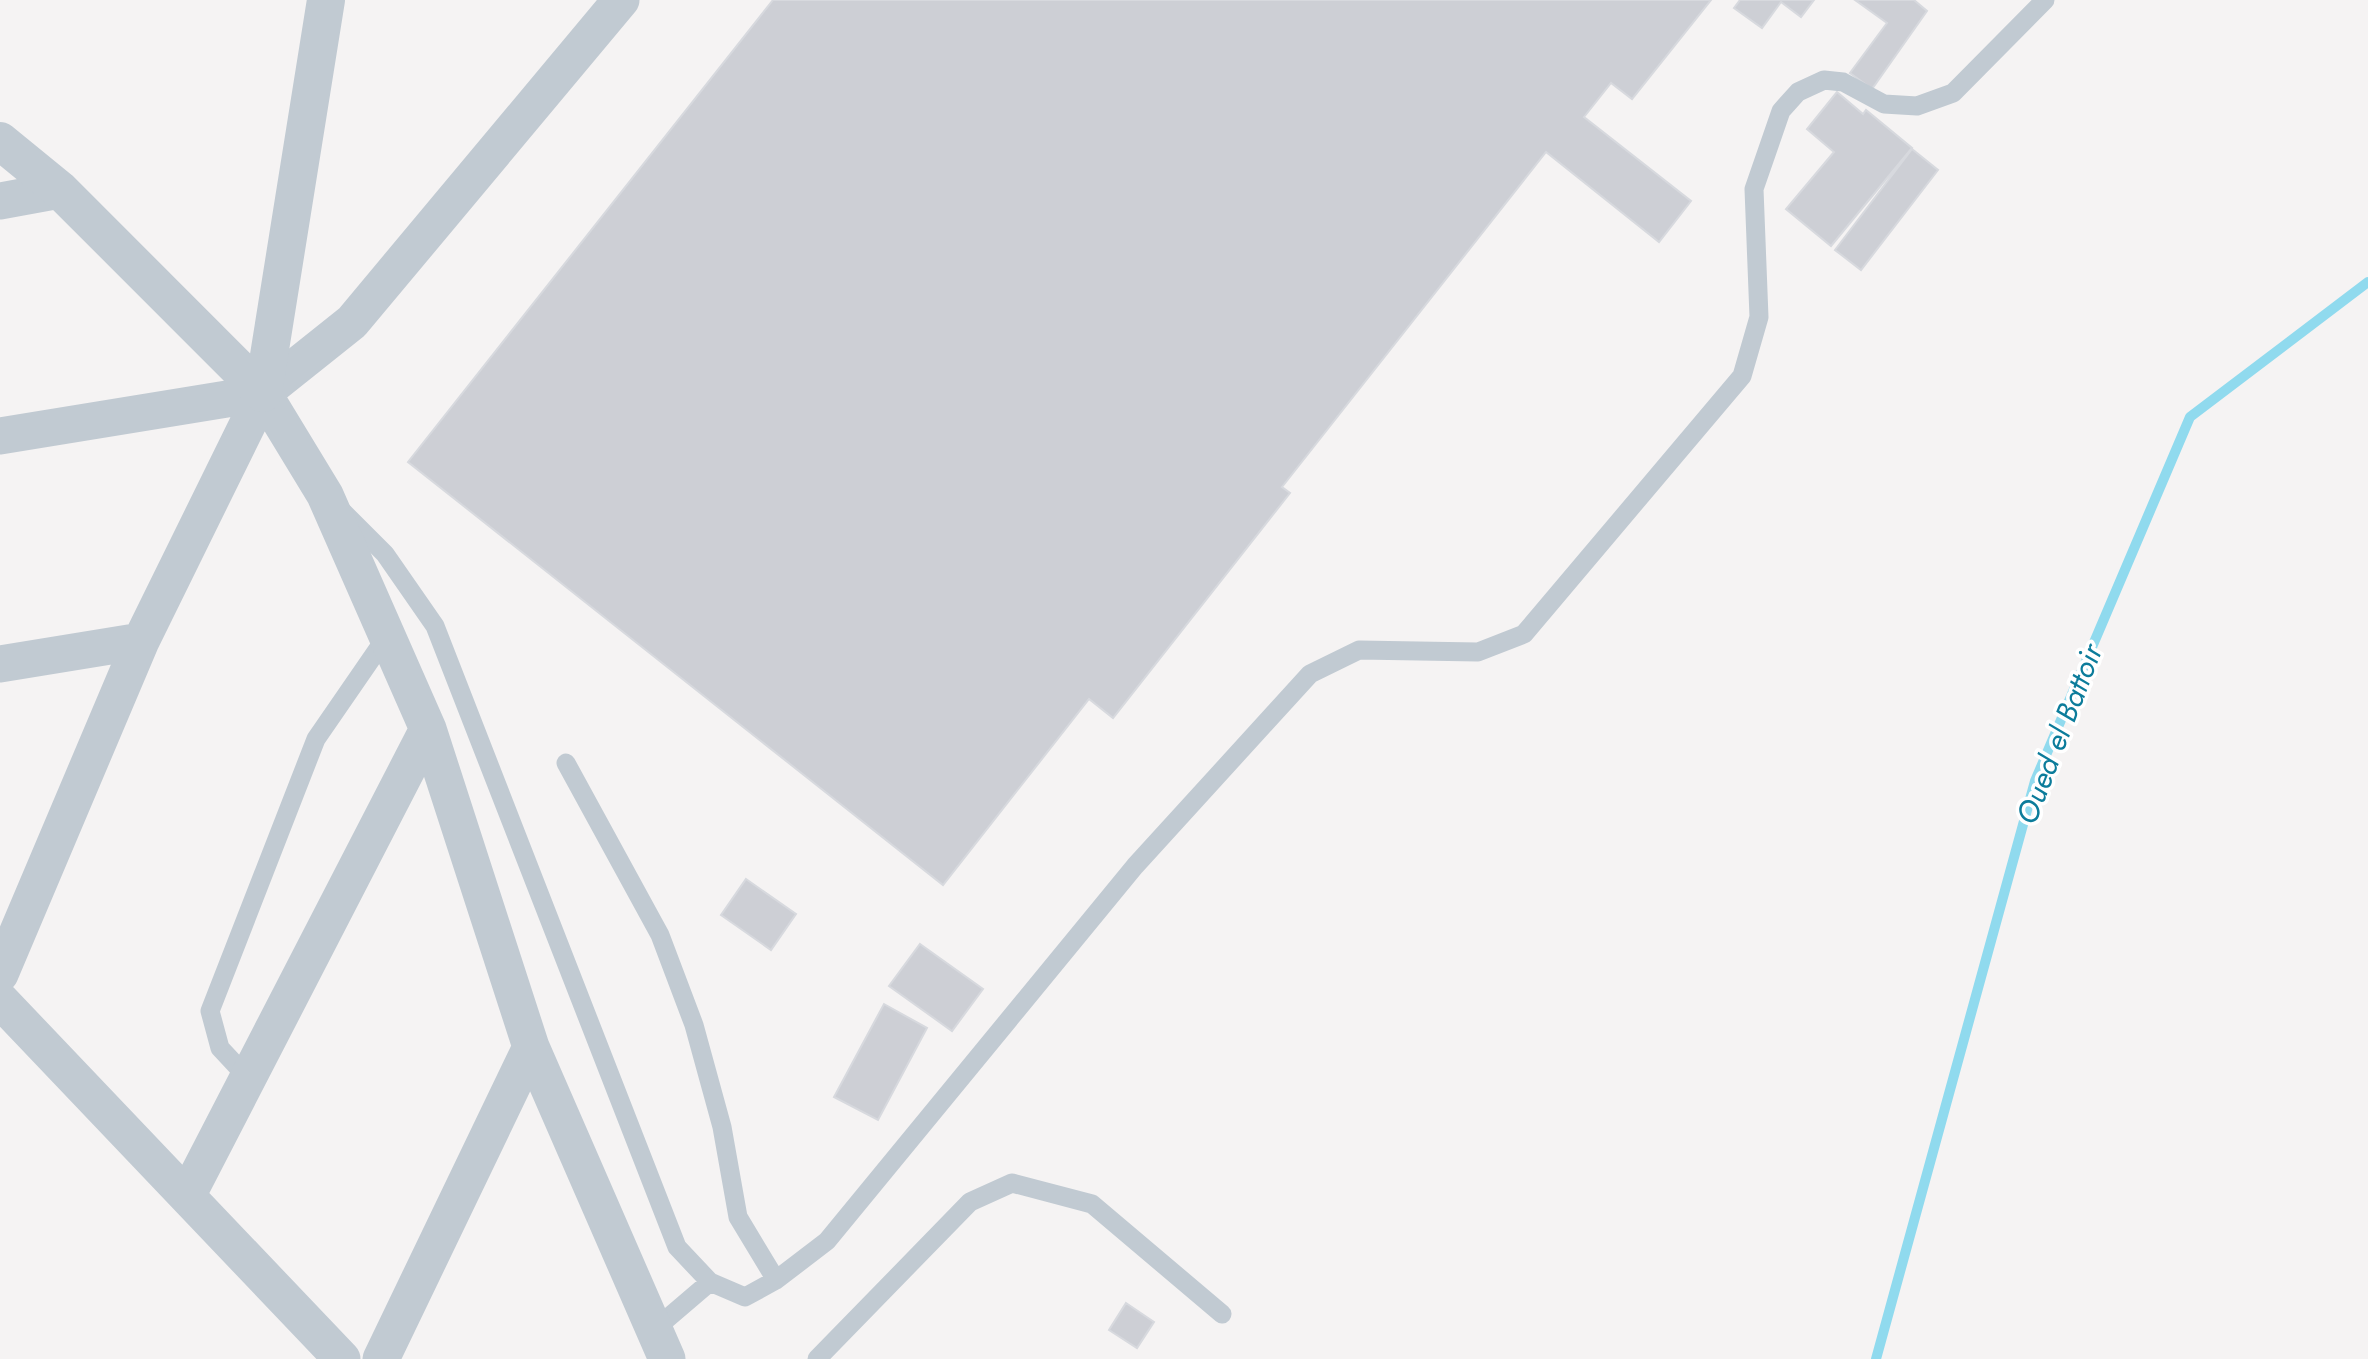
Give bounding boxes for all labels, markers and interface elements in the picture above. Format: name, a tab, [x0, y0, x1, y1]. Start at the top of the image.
water label: Oued el Battoir	[2005, 636, 2114, 830]

